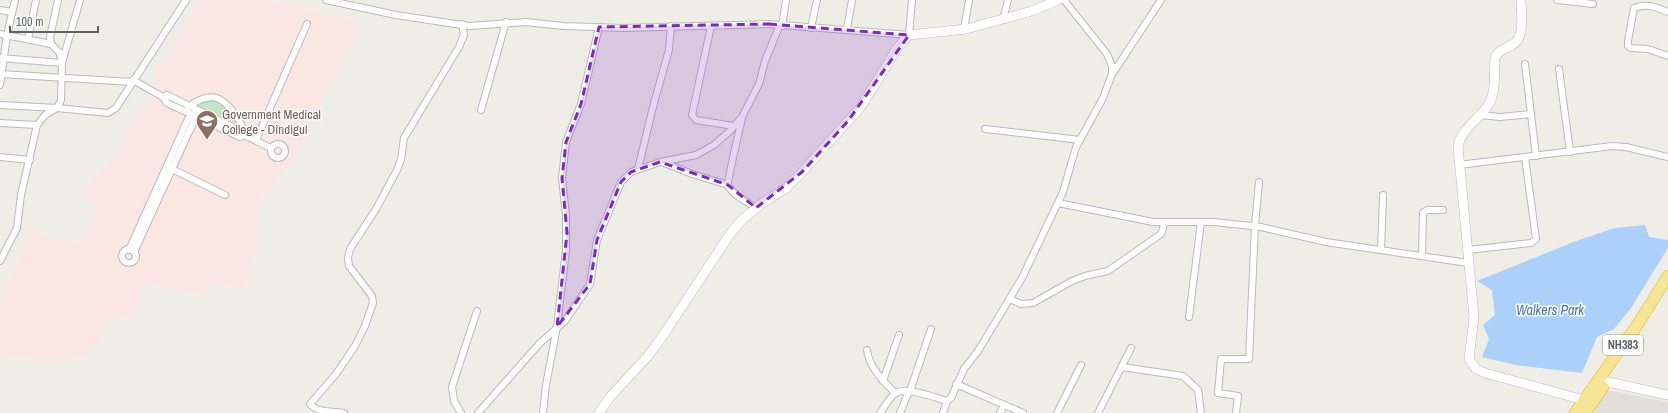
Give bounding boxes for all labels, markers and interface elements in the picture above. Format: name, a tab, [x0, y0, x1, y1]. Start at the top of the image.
scale bar	[10, 8, 98, 34]
text: 100 m	[16, 14, 43, 30]
place label: Government Medical College - Dindigul	[222, 106, 321, 138]
school or university icon: Government Medical College - Dindigul	[194, 108, 220, 141]
water label: Walkers Park	[1516, 301, 1585, 319]
road number: NH383	[1603, 335, 1643, 355]

